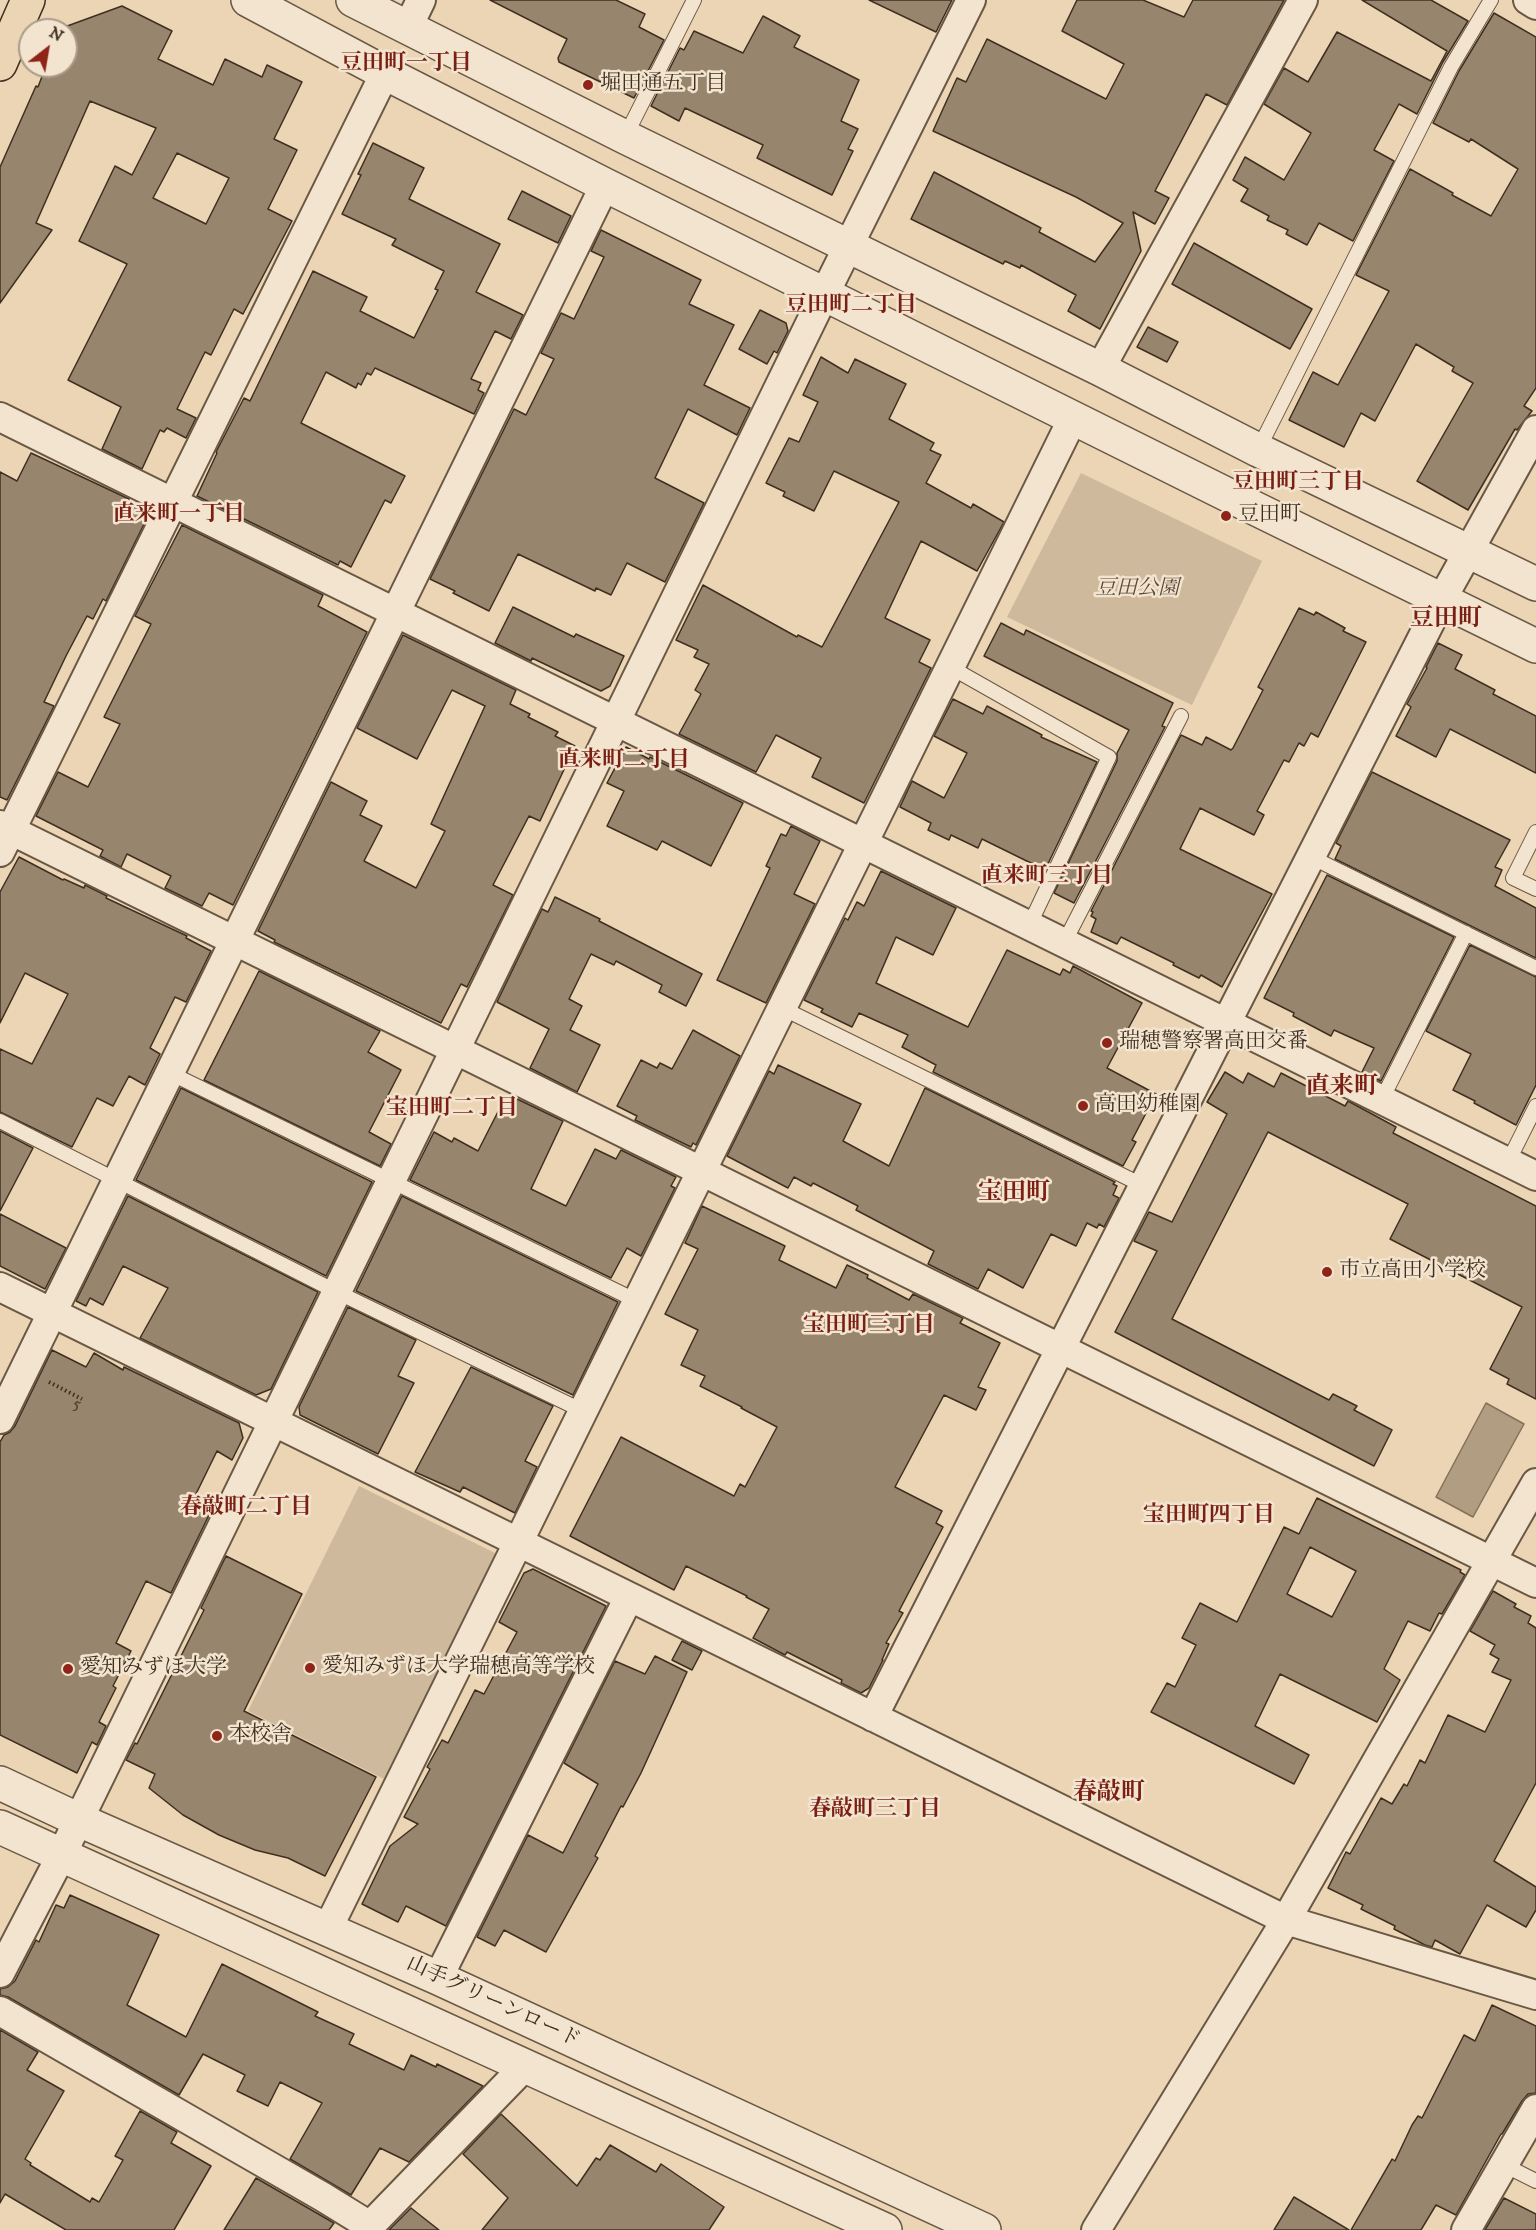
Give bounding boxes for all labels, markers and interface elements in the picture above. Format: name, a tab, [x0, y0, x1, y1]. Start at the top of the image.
north arrow	[18, 18, 78, 78]
text: N	[45, 22, 67, 46]
district label: 豆田町一丁目	[340, 51, 472, 77]
place label: 堀田通五丁目	[600, 72, 726, 98]
marker: 堀田通五丁目	[581, 78, 595, 92]
district label: 豆田町二丁目	[785, 293, 917, 319]
district label: 豆田町三丁目	[1232, 470, 1364, 496]
district label: 直来町一丁目	[113, 502, 245, 528]
place label: 豆田町	[1238, 503, 1301, 529]
marker: 豆田町	[1219, 509, 1233, 523]
park label: 豆田公園	[1095, 577, 1179, 603]
district label: 豆田町	[1410, 606, 1482, 634]
district label: 直来町二丁目	[558, 748, 690, 774]
district label: 直来町三丁目	[981, 864, 1113, 890]
place label: 瑞穂警察署高田交番	[1119, 1030, 1308, 1056]
marker: 瑞穂警察署高田交番	[1100, 1036, 1114, 1050]
district label: 直来町	[1306, 1074, 1378, 1102]
place label: 高田幼稚園	[1095, 1093, 1200, 1119]
district label: 宝田町二丁目	[386, 1096, 518, 1122]
marker: 高田幼稚園	[1076, 1099, 1090, 1113]
district label: 宝田町	[978, 1180, 1050, 1208]
place label: 市立高田小学校	[1339, 1259, 1486, 1285]
marker: 市立高田小学校	[1320, 1265, 1334, 1279]
district label: 宝田町三丁目	[803, 1313, 935, 1339]
house number: 5	[73, 1394, 81, 1416]
district label: 春敲町二丁目	[180, 1495, 312, 1521]
district label: 宝田町四丁目	[1143, 1503, 1275, 1529]
place label: 愛知みずほ大学瑞穂高等学校	[322, 1655, 595, 1681]
place label: 愛知みずほ大学	[80, 1656, 227, 1682]
marker: 愛知みずほ大学瑞穂高等学校	[303, 1661, 317, 1675]
marker: 愛知みずほ大学	[61, 1662, 75, 1676]
place label: 本校舎	[229, 1723, 292, 1749]
marker: 本校舎	[210, 1729, 224, 1743]
district label: 春敲町	[1073, 1780, 1145, 1808]
district label: 春敲町三丁目	[809, 1797, 941, 1823]
street label: 山手グリーンロード	[402, 1952, 584, 2054]

